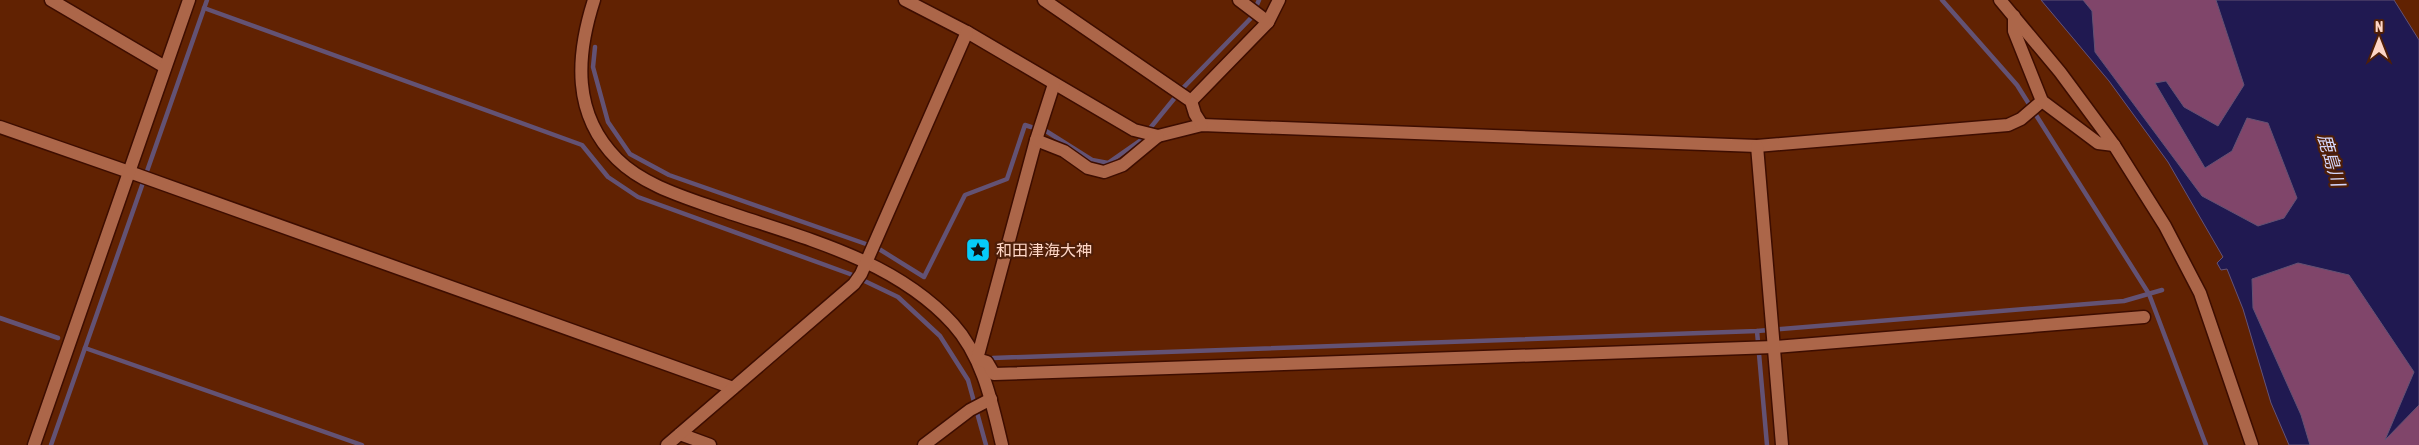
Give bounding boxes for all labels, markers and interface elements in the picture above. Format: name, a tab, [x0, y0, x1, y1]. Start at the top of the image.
north arrow	[2354, 15, 2404, 65]
text: N	[2375, 19, 2383, 35]
water label: 鹿島川	[2314, 131, 2350, 191]
place icon: 和田津海大神	[965, 237, 991, 263]
place label: 和田津海大神	[996, 241, 1092, 259]

